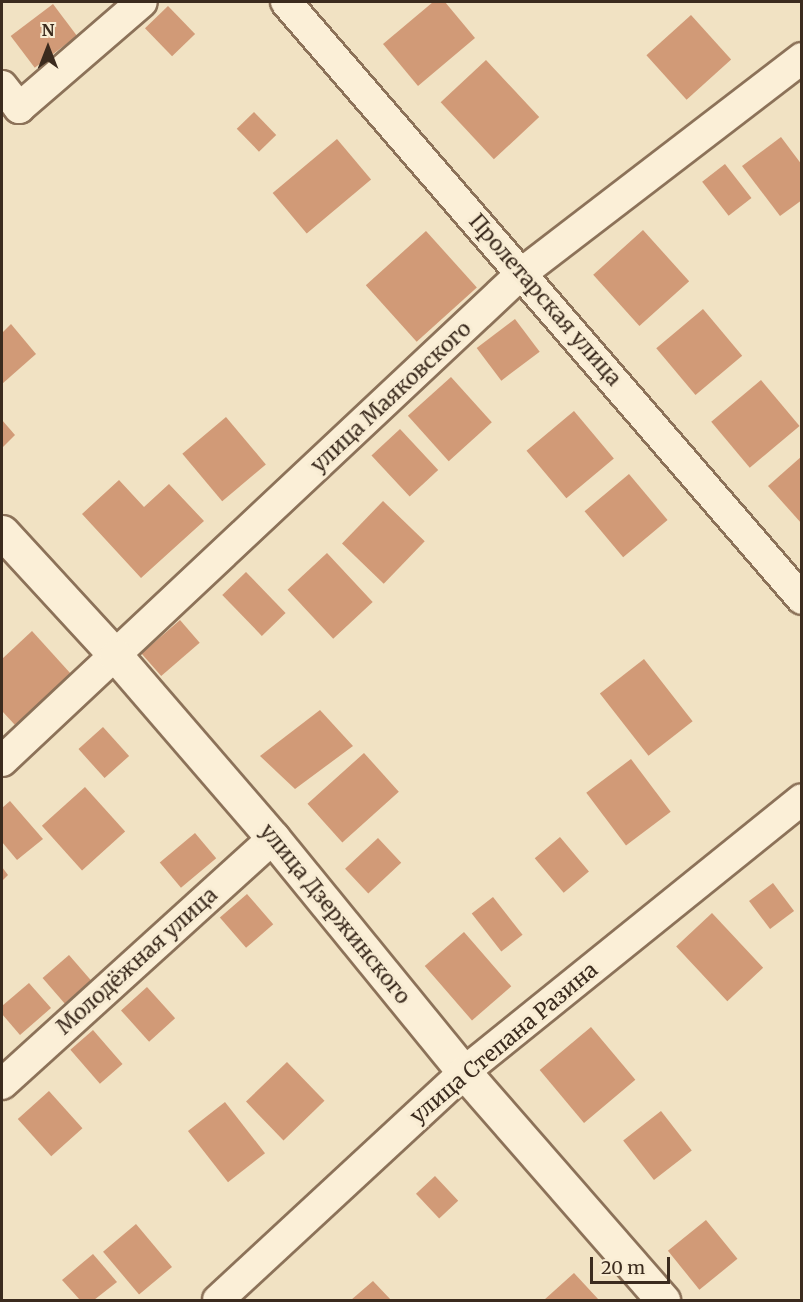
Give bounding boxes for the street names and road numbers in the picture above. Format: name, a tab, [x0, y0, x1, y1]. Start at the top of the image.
street label: Пролетарская улица	[464, 209, 626, 391]
street label: улица Маяковского	[306, 316, 476, 478]
street label: улица Дзержинского	[255, 819, 415, 1009]
street label: Молодёжная улица	[51, 882, 223, 1040]
street label: улица Степана Разина	[405, 957, 603, 1129]

